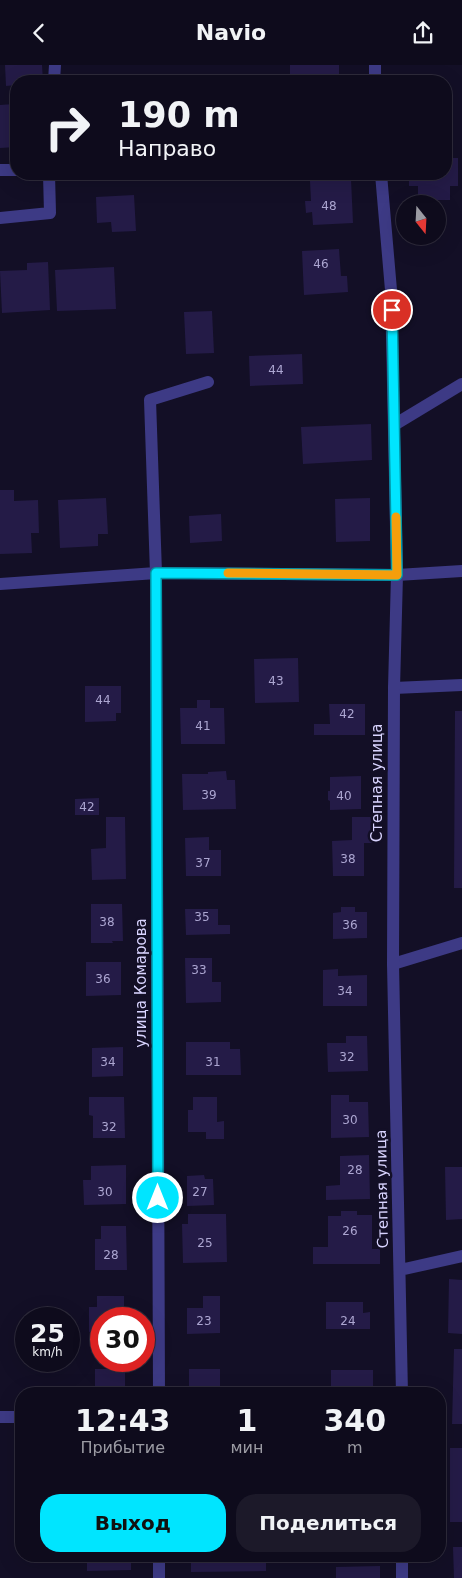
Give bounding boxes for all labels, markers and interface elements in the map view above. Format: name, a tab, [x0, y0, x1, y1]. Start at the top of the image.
icon: back	[25, 19, 53, 47]
icon: share	[409, 19, 437, 47]
text: Navio	[196, 20, 266, 45]
icon: right	[35, 95, 100, 160]
text: 190 m	[118, 95, 240, 135]
text: Направо	[118, 136, 216, 161]
north arrow	[396, 195, 446, 245]
map controls	[396, 195, 446, 245]
house number: 48	[321, 199, 337, 213]
house number: 46	[313, 257, 329, 271]
pin	[371, 289, 413, 331]
icon: arrive	[378, 296, 406, 324]
house number: 44	[268, 363, 284, 377]
house number: 43	[268, 674, 284, 688]
house number: 44	[95, 693, 111, 707]
house number: 42	[339, 707, 355, 721]
house number: 41	[195, 719, 211, 733]
street label: Степная улица	[368, 724, 386, 842]
house number: 39	[201, 788, 217, 802]
house number: 40	[336, 789, 352, 803]
house number: 42	[79, 800, 95, 814]
house number: 38	[340, 852, 356, 866]
house number: 37	[195, 856, 211, 870]
house number: 35	[194, 910, 210, 924]
house number: 38	[99, 915, 115, 929]
street label: улица Комарова	[132, 918, 150, 1048]
house number: 36	[342, 918, 358, 932]
house number: 33	[191, 963, 207, 977]
house number: 36	[95, 972, 111, 986]
house number: 34	[337, 984, 353, 998]
house number: 32	[339, 1050, 355, 1064]
house number: 34	[100, 1055, 116, 1069]
house number: 31	[205, 1055, 221, 1069]
house number: 30	[342, 1113, 358, 1127]
house number: 32	[101, 1120, 117, 1134]
street label: Степная улица	[372, 1130, 392, 1248]
house number: 28	[347, 1163, 363, 1177]
position arrow	[131, 1171, 183, 1223]
house number: 30	[97, 1185, 113, 1199]
house number: 27	[192, 1185, 208, 1199]
house number: 26	[342, 1224, 358, 1238]
house number: 25	[197, 1236, 213, 1250]
house number: 28	[103, 1248, 119, 1262]
speed limit sign: 30	[90, 1307, 155, 1372]
house number: 23	[196, 1314, 212, 1328]
house number: 24	[340, 1314, 356, 1328]
text: 25	[30, 1319, 65, 1348]
text: km/h	[32, 1345, 63, 1359]
text: 12:43	[75, 1403, 170, 1438]
text: 1	[237, 1403, 257, 1438]
text: 340	[323, 1403, 386, 1438]
text: Прибытие	[80, 1438, 165, 1457]
text: мин	[230, 1438, 263, 1457]
text: m	[347, 1438, 363, 1457]
button: Выход	[40, 1494, 226, 1552]
button: Поделиться	[236, 1494, 421, 1552]

